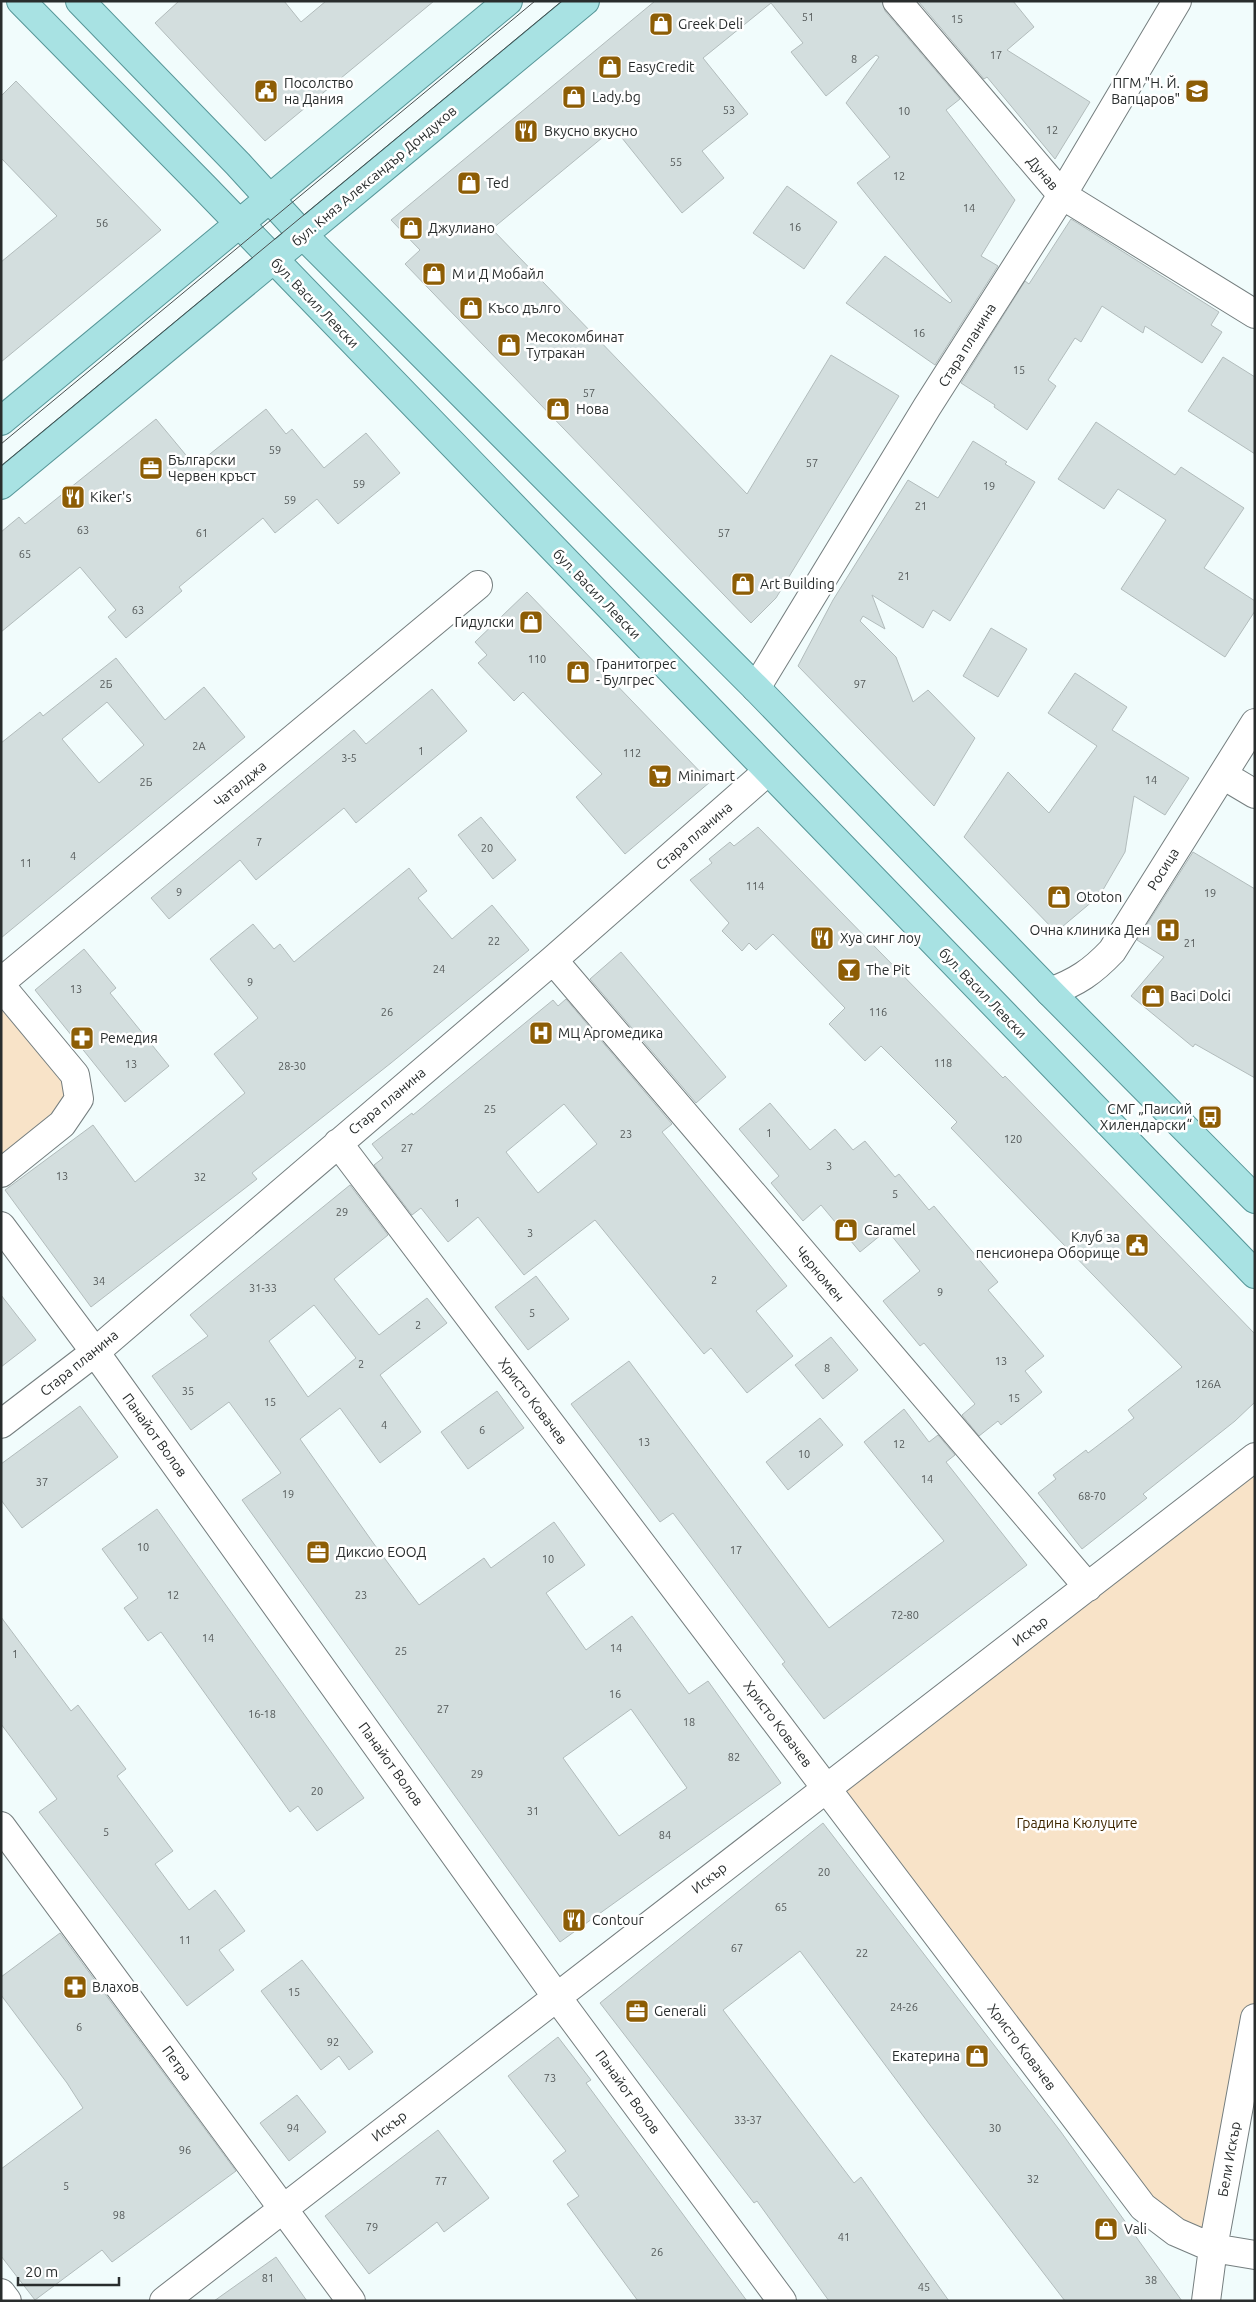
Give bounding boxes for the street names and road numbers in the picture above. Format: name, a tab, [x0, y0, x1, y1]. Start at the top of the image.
street label: бул. Княз Александър Дондуков	[288, 102, 460, 250]
street label: Дунав	[1024, 153, 1062, 193]
street label: бул. Васил Левски	[268, 255, 362, 351]
street label: Стара планина	[935, 300, 999, 390]
street label: бул. Васил Левски	[550, 546, 644, 642]
street label: Чаталджа	[211, 757, 269, 811]
street label: Стара планина	[653, 799, 735, 873]
street label: Росица	[1144, 845, 1182, 893]
street label: бул. Васил Левски	[936, 945, 1030, 1041]
street label: Стара планина	[345, 1064, 429, 1138]
street label: Черномен	[792, 1243, 848, 1305]
street label: Стара планина	[37, 1327, 121, 1399]
street label: Христо Ковачев	[495, 1355, 571, 1447]
street label: Панайот Волов	[119, 1390, 191, 1480]
street label: Искър	[1009, 1613, 1051, 1649]
street label: Христо Ковачев	[740, 1678, 816, 1770]
street label: Панайот Волов	[355, 1719, 427, 1809]
street label: Искър	[688, 1859, 730, 1897]
street label: Христо Ковачев	[984, 2001, 1060, 2093]
street label: Петра	[159, 2043, 195, 2083]
street label: Панайот Волов	[592, 2047, 664, 2137]
street label: Искър	[368, 2107, 410, 2145]
street label: Бели Искър	[1215, 2120, 1243, 2198]

